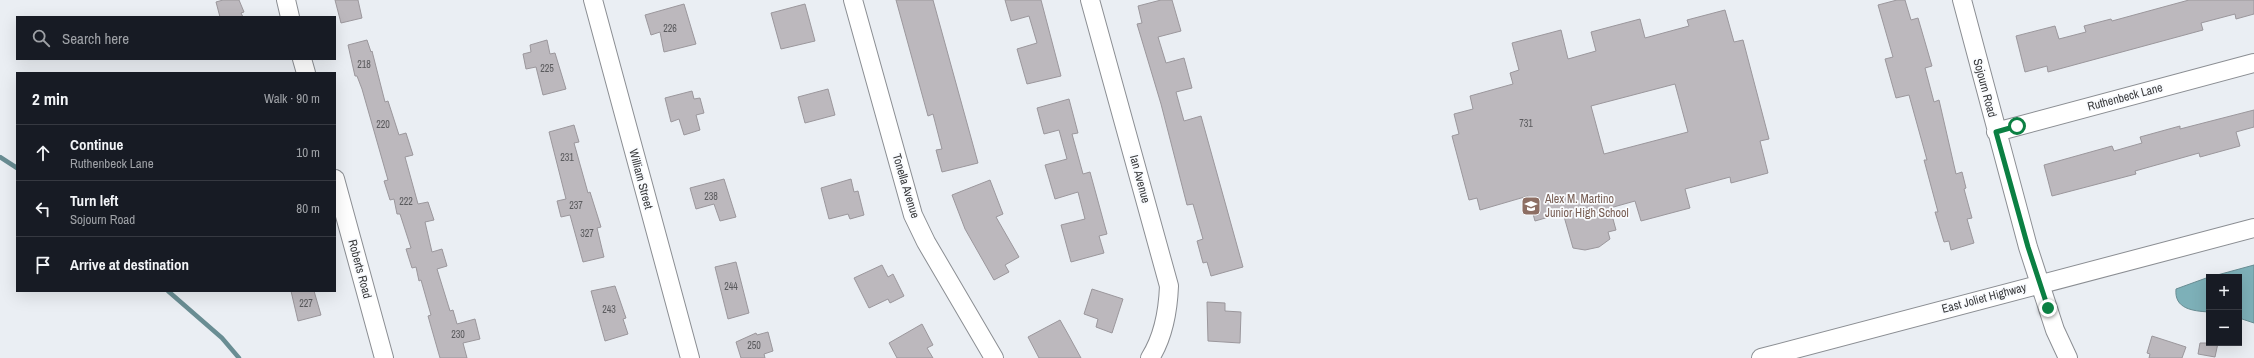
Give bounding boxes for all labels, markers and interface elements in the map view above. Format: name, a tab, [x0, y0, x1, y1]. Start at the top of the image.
search box	[16, 16, 336, 60]
house number: 226	[663, 22, 677, 35]
icon: search	[30, 27, 52, 49]
text: Search here	[62, 28, 129, 49]
street label: Sojourn Road	[1969, 57, 2001, 119]
house number: 218	[357, 58, 371, 71]
house number: 225	[540, 62, 554, 75]
street label: Ruthenbeck Lane	[2086, 79, 2164, 115]
text: 2 min	[32, 87, 68, 110]
text: Walk · 90 m	[264, 90, 320, 107]
house number: 731	[1519, 117, 1533, 130]
route start	[2008, 117, 2026, 135]
house number: 220	[376, 118, 390, 131]
text: Continue	[70, 134, 123, 155]
icon: ahead	[32, 142, 54, 164]
text: 10 m	[296, 144, 320, 161]
street label: William Street	[625, 147, 657, 211]
house number: 231	[560, 151, 574, 164]
street label: Tonella Avenue	[889, 152, 923, 220]
street label: Ian Avenue	[1126, 153, 1154, 205]
text: Ruthenbeck Lane	[70, 155, 154, 172]
text: Turn left	[70, 190, 118, 211]
house number: 238	[704, 190, 718, 203]
place label: Alex M. Martino Junior High School	[1544, 191, 1629, 221]
house number: 222	[399, 195, 413, 208]
school or university icon: Alex M. Martino Junior High School	[1520, 195, 1542, 217]
icon: left	[32, 198, 54, 220]
house number: 237	[569, 199, 583, 212]
text: 80 m	[296, 200, 320, 217]
text: Sojourn Road	[70, 211, 135, 228]
house number: 327	[580, 227, 594, 240]
street label: Roberts Road	[344, 238, 376, 300]
icon: arrive	[32, 254, 54, 276]
text: Arrive at destination	[70, 254, 189, 275]
map controls	[2206, 274, 2242, 346]
button: +	[2206, 274, 2242, 310]
street label: East Joliet Highway	[1940, 279, 2028, 317]
house number: 244	[724, 280, 738, 293]
house number: 227	[299, 297, 313, 310]
route end	[2039, 299, 2057, 317]
house number: 243	[602, 303, 616, 316]
button: −	[2206, 310, 2242, 346]
house number: 230	[451, 328, 465, 341]
house number: 250	[747, 339, 761, 352]

